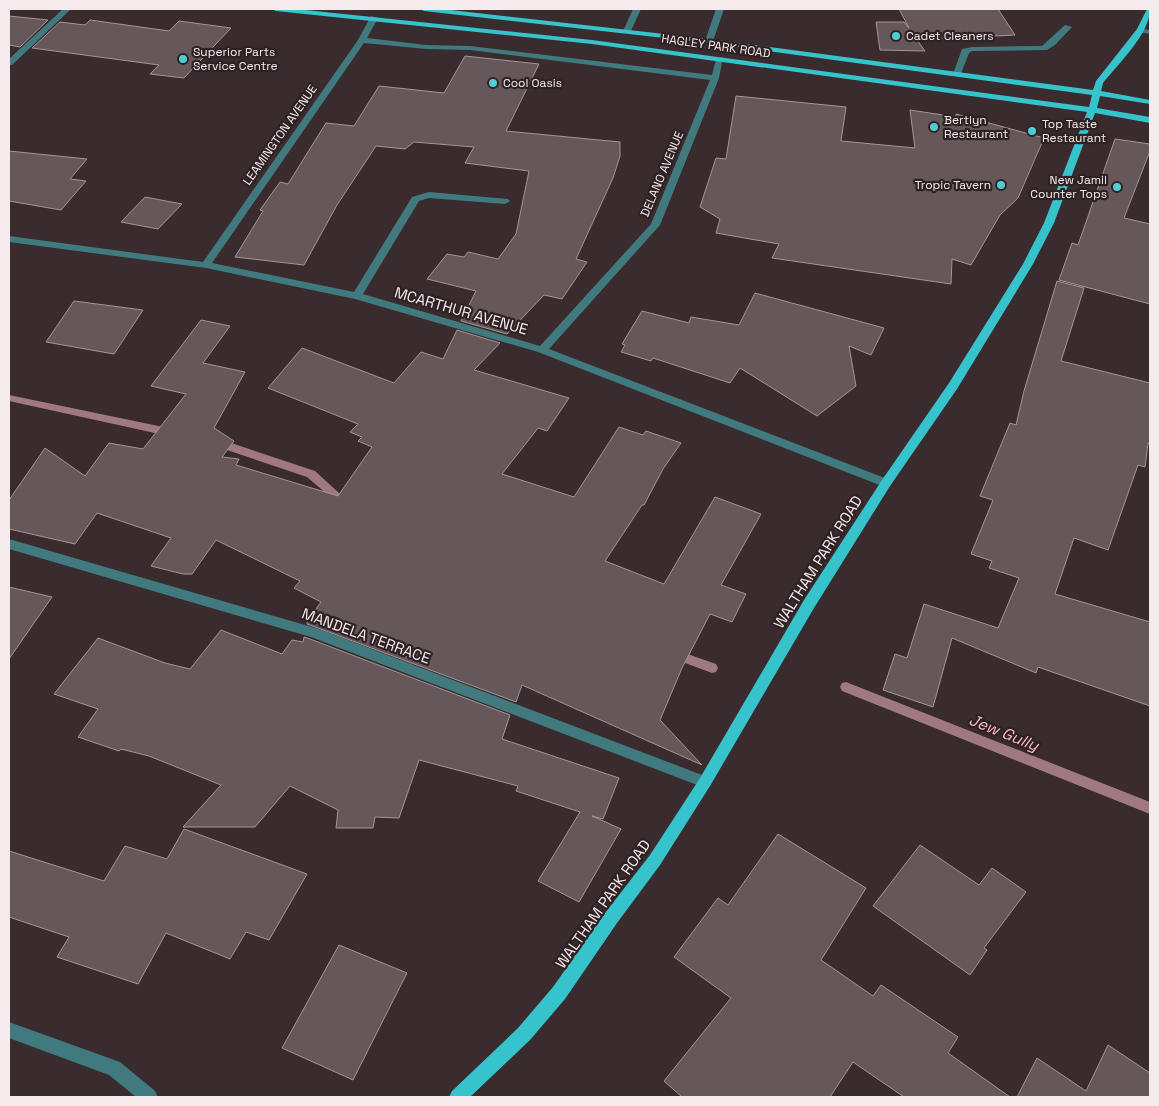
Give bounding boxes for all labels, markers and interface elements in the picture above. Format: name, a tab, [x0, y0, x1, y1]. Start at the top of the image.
place label: Cadet Cleaners	[906, 28, 993, 44]
street label: HAGLEY PARK ROAD	[660, 30, 772, 62]
marker: Cadet Cleaners	[890, 30, 902, 42]
place label: Superior Parts Service Centre	[193, 44, 278, 74]
marker: Superior Parts Service Centre	[177, 53, 189, 65]
place label: Cool Oasis	[503, 75, 562, 91]
marker: Cool Oasis	[487, 77, 499, 89]
street label: LEAMINGTON AVENUE	[239, 81, 321, 188]
place label: Bertlyn Restaurant	[944, 112, 1008, 142]
place label: Top Taste Restaurant	[1042, 116, 1106, 146]
marker: Bertlyn Restaurant	[928, 121, 940, 133]
marker: Top Taste Restaurant	[1026, 125, 1038, 137]
street label: DELANO AVENUE	[637, 129, 687, 219]
place label: New Jamil Counter Tops	[1030, 172, 1107, 202]
place label: Tropic Tavern	[915, 177, 991, 193]
marker: Tropic Tavern	[995, 179, 1007, 191]
marker: New Jamil Counter Tops	[1111, 181, 1123, 193]
street label: MCARTHUR AVENUE	[392, 282, 530, 339]
street label: WALTHAM PARK ROAD	[769, 492, 866, 632]
street label: MANDELA TERRACE	[299, 603, 433, 668]
water label: Jew Gully	[966, 709, 1043, 756]
street label: WALTHAM PARK ROAD	[551, 836, 654, 972]

